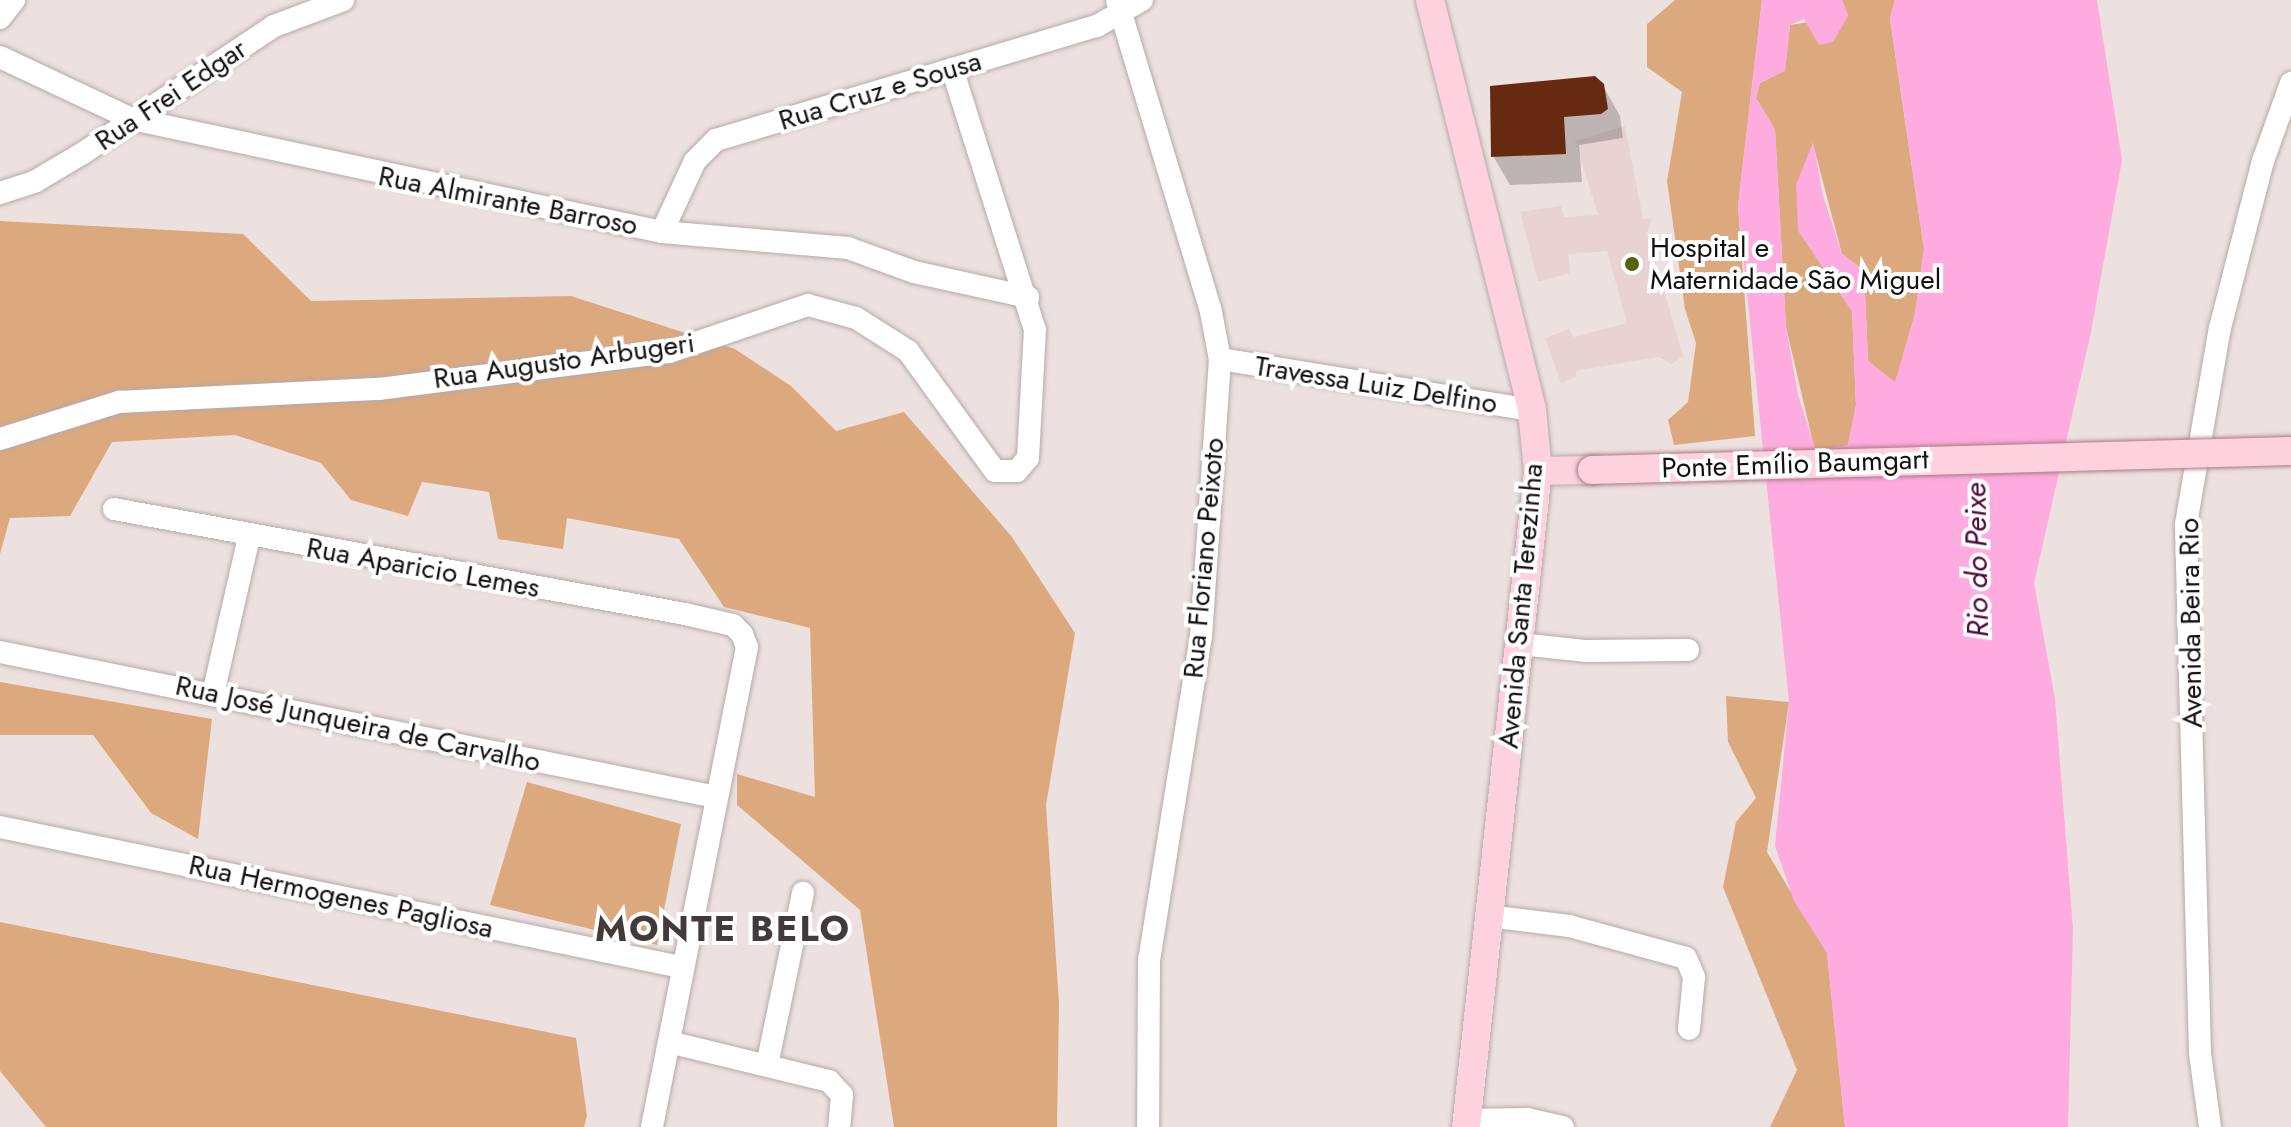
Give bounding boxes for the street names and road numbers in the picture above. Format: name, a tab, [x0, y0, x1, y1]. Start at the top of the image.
street label: Rua Frei Edgar	[89, 32, 253, 158]
street label: Rua Cruz e Sousa	[775, 44, 985, 138]
street label: Rua Almirante Barroso	[376, 159, 640, 243]
street label: Rua Augusto Arbugeri	[431, 326, 697, 396]
street label: Travessa Luiz Delfino	[1252, 349, 1500, 421]
street label: Rua Floriano Peixoto	[1177, 436, 1231, 680]
street label: Ponte Emílio Baumgart	[1661, 443, 1929, 485]
street label: Avenida Santa Terezinha	[1492, 462, 1550, 750]
street label: Avenida Beira Rio	[2172, 518, 2210, 728]
street label: Rua Aparicio Lemes	[304, 531, 542, 605]
street label: Rua José Junqueira de Carvalho	[172, 669, 544, 779]
street label: Rua Hermogenes Pagliosa	[186, 848, 496, 946]

